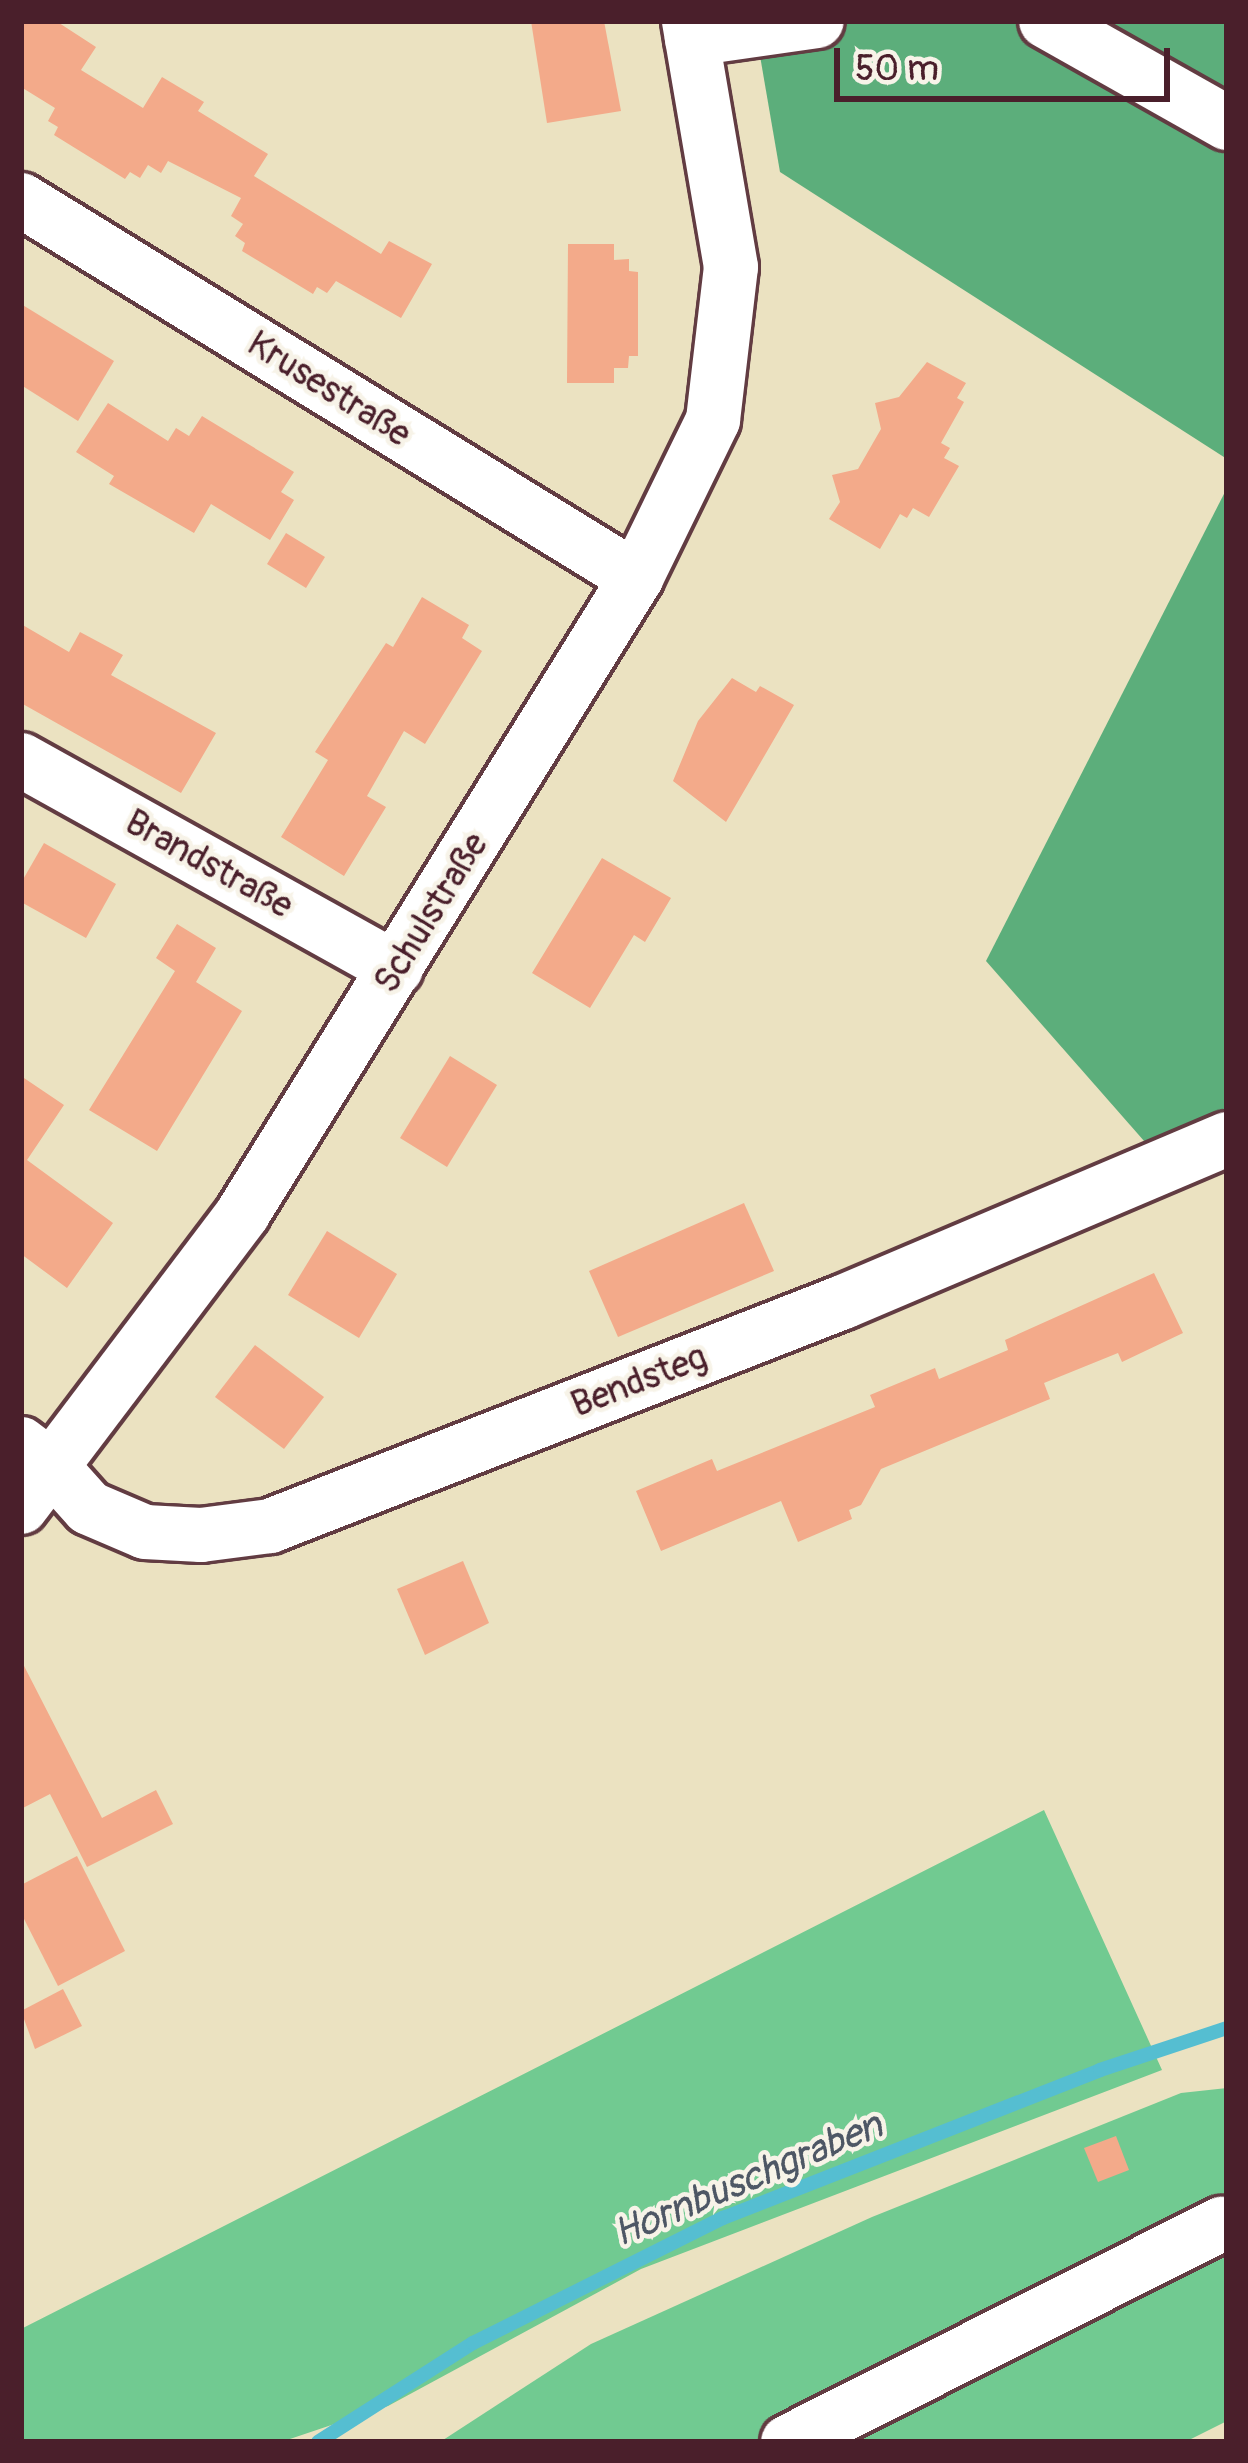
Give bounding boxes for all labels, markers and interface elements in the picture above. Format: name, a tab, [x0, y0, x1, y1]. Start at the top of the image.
scale bar	[840, 24, 1176, 98]
text: 50 m	[855, 46, 939, 91]
street label: Krusestraße	[240, 322, 418, 456]
street label: Brandstraße	[118, 800, 300, 928]
street label: Schulstraße	[365, 825, 497, 1001]
street label: Bendsteg	[565, 1335, 713, 1427]
water label: Hornbuschgraben	[607, 2102, 889, 2258]

